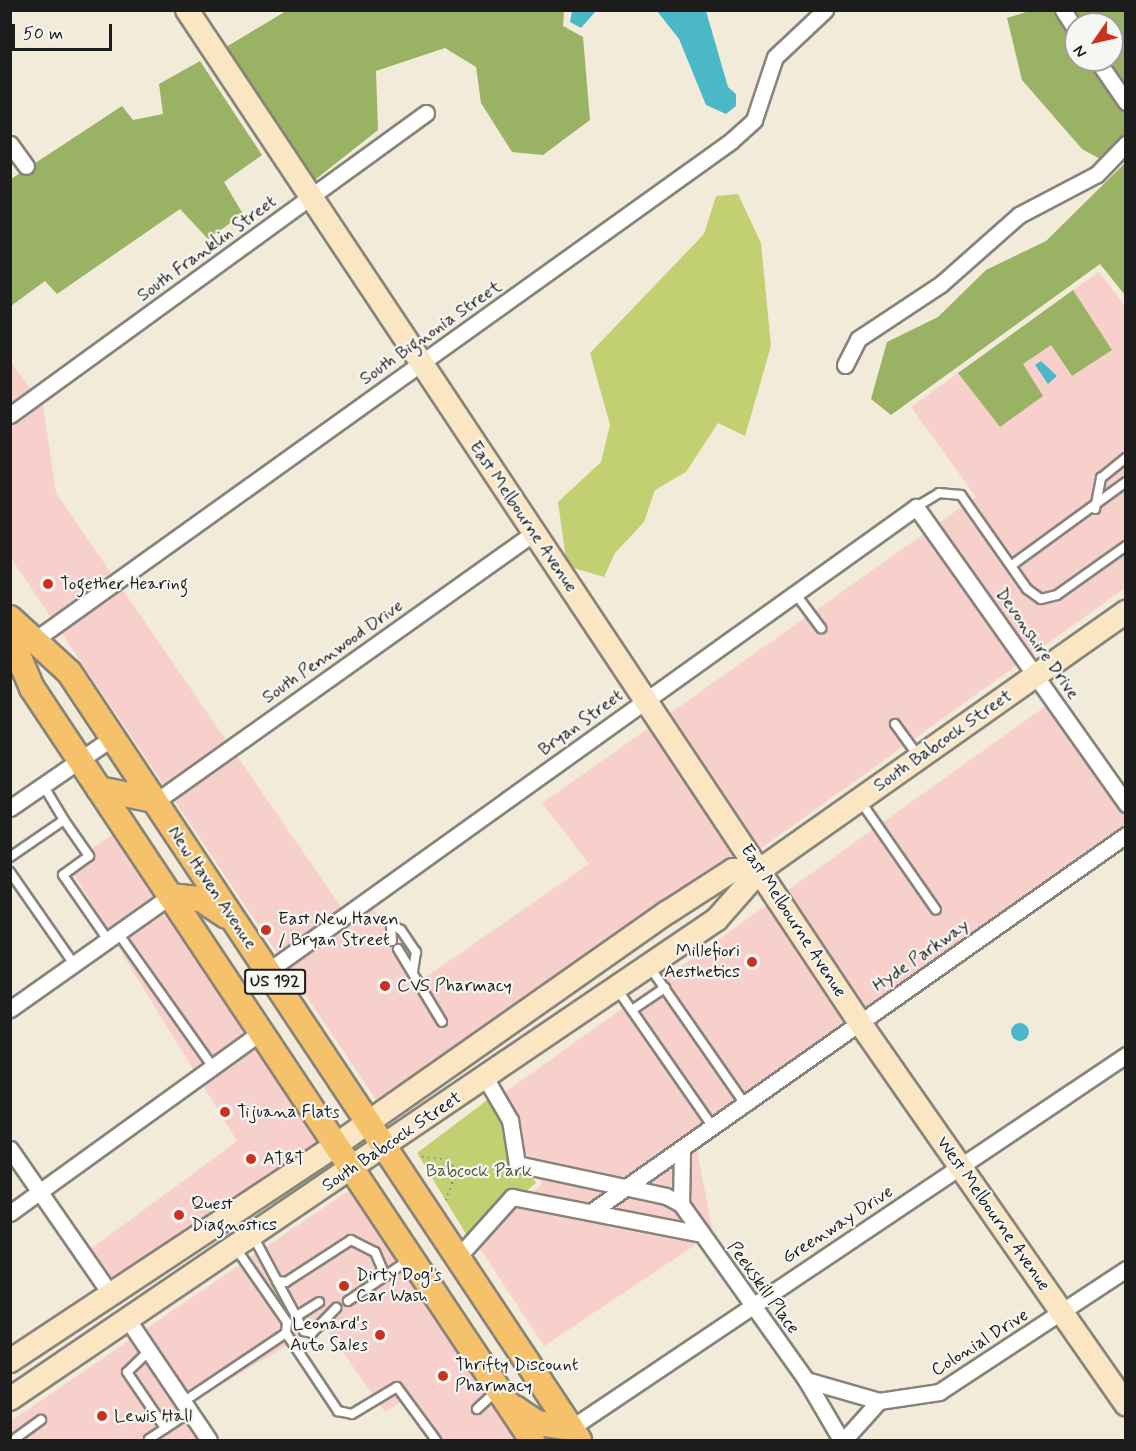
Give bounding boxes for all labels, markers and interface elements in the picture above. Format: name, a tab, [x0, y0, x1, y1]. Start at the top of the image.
scale bar	[15, 12, 116, 50]
north arrow	[1064, 12, 1124, 72]
text: 50 m	[23, 22, 63, 46]
text: N	[1069, 41, 1092, 62]
street label: South Franklin Street	[132, 190, 282, 308]
street label: South Bignonia Street	[356, 276, 506, 390]
street label: East Melbourne Avenue	[464, 436, 582, 598]
place label: Together Hearing	[60, 573, 192, 595]
marker: Together Hearing	[41, 577, 55, 591]
street label: Devonshire Drive	[991, 585, 1083, 703]
street label: South Pennwood Drive	[259, 596, 407, 708]
street label: Bryan Street	[533, 684, 629, 762]
street label: South Babcock Street	[870, 685, 1016, 797]
street label: New Haven Avenue	[161, 820, 263, 956]
street label: East Melbourne Avenue	[735, 839, 851, 1003]
place label: East New Haven / Bryan Street	[278, 909, 404, 952]
street label: Hyde Parkway	[870, 916, 972, 996]
marker: East New Haven / Bryan Street	[259, 923, 273, 937]
place label: Millefiori Aesthetics	[664, 941, 740, 984]
marker: Millefiori Aesthetics	[745, 955, 759, 969]
road number: US 192	[244, 969, 306, 995]
place label: CVS Pharmacy	[397, 975, 512, 997]
marker: CVS Pharmacy	[378, 979, 392, 993]
street label: South Babcock Street	[318, 1087, 466, 1197]
place label: Tijuana Flats	[237, 1101, 340, 1123]
marker: Tijuana Flats	[218, 1105, 232, 1119]
street label: West Melbourne Avenue	[931, 1132, 1055, 1296]
place label: AT&T	[263, 1148, 305, 1170]
marker: AT&T	[244, 1152, 258, 1166]
park label: Babcock Park	[427, 1160, 531, 1182]
street label: Greenway Drive	[779, 1182, 897, 1268]
place label: Quest Diagnostics	[191, 1194, 277, 1236]
marker: Quest Diagnostics	[172, 1208, 186, 1222]
street label: Peekskill Place	[722, 1238, 804, 1338]
place label: Dirty Dog's Car Wash	[356, 1265, 442, 1308]
marker: Dirty Dog's Car Wash	[337, 1279, 351, 1293]
street label: Colonial Drive	[928, 1305, 1032, 1381]
place label: Leonard's Auto Sales	[289, 1314, 368, 1356]
marker: Leonard's Auto Sales	[373, 1328, 387, 1342]
place label: Thrifty Discount Pharmacy	[455, 1355, 579, 1398]
marker: Thrifty Discount Pharmacy	[436, 1369, 450, 1383]
place label: Lewis Hall	[114, 1405, 191, 1427]
marker: Lewis Hall	[95, 1409, 109, 1423]

